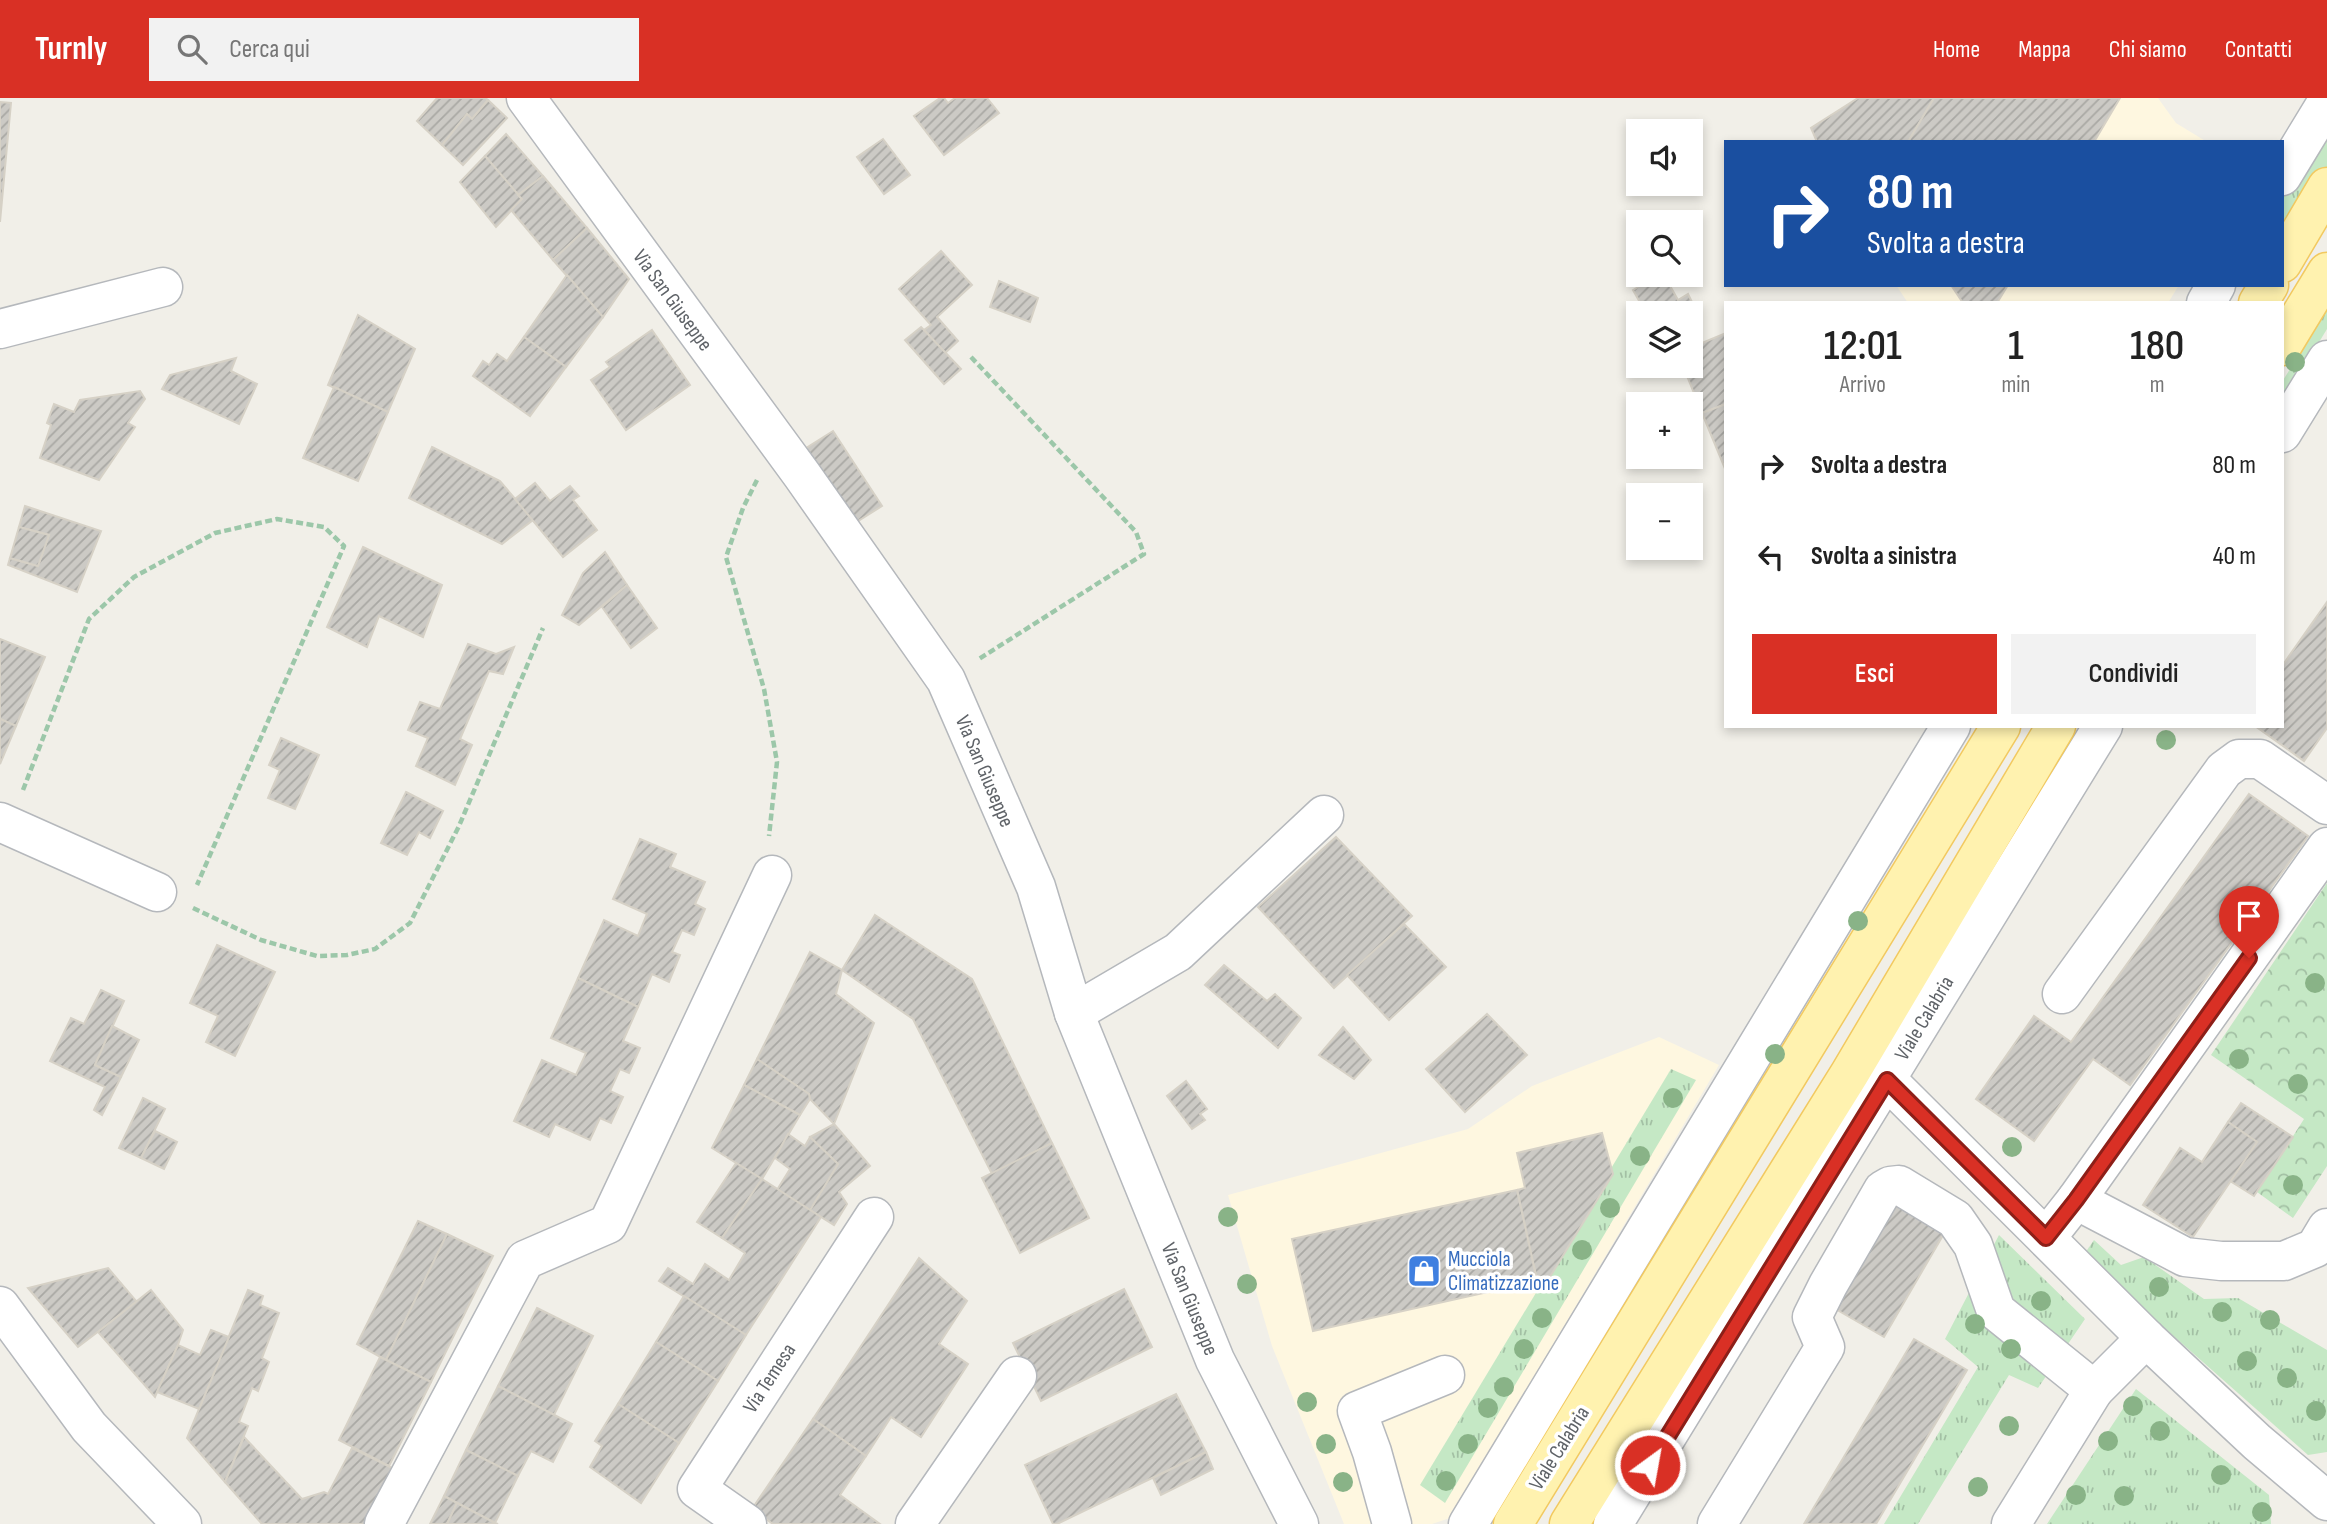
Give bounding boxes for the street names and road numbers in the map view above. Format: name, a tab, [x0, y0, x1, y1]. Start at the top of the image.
street label: Via San Giuseppe	[627, 245, 718, 356]
street label: Via San Giuseppe	[950, 711, 1019, 831]
street label: Viale Calabria	[1890, 972, 1959, 1065]
street label: Via San Giuseppe	[1156, 1239, 1223, 1359]
street label: Via Temesa	[738, 1339, 801, 1418]
street label: Viale Calabria	[1524, 1402, 1595, 1495]

